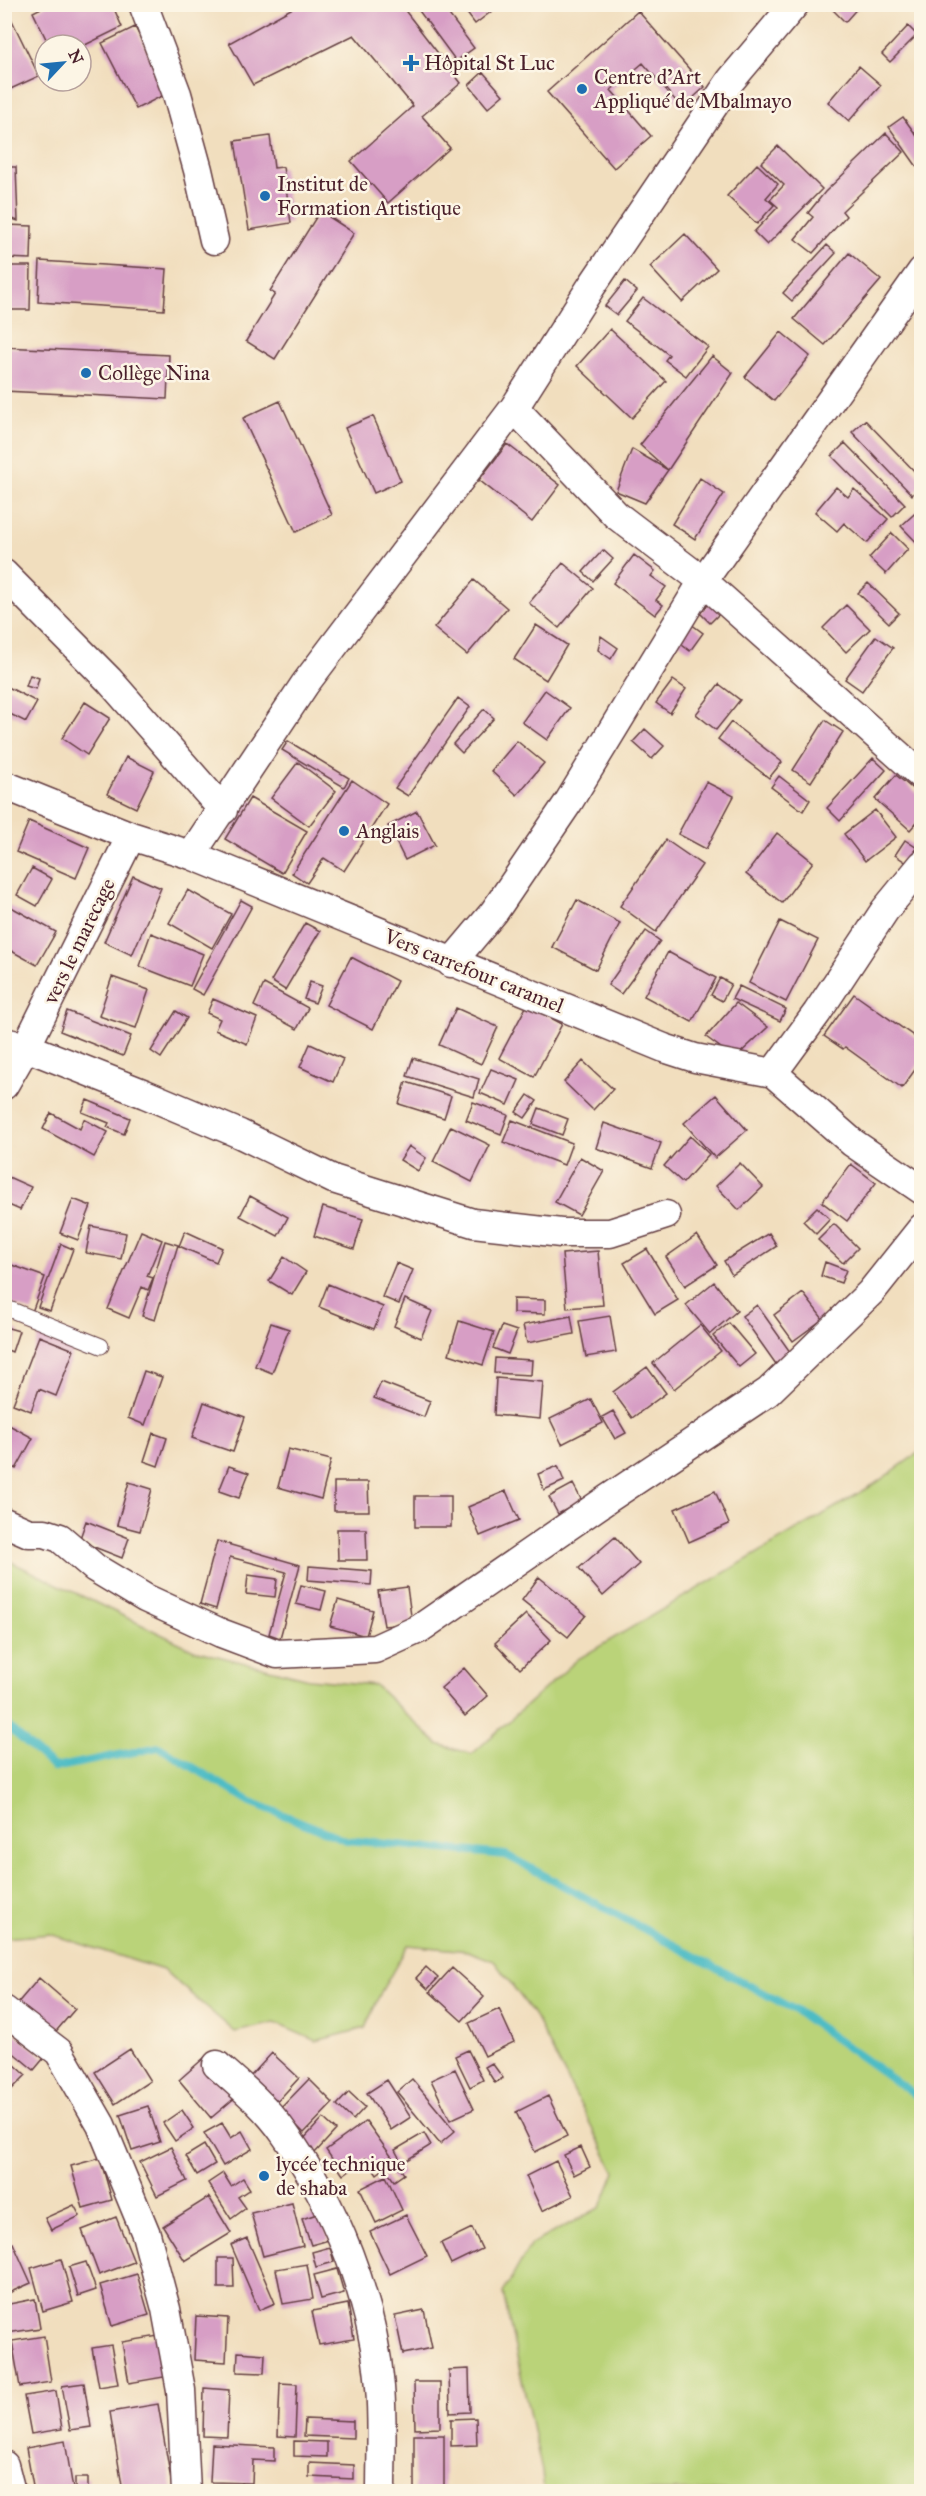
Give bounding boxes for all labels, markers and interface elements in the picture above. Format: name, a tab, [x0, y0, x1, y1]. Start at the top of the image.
north arrow	[33, 33, 93, 93]
text: N	[65, 46, 88, 67]
place label: Hôpital St Luc	[424, 50, 555, 76]
marker: Hôpital St Luc	[402, 54, 420, 72]
place label: Centre d'Art Appliqué de Mbalmayo	[593, 64, 792, 114]
marker: Centre d'Art Appliqué de Mbalmayo	[575, 82, 589, 96]
place label: Institut de Formation Artistique	[277, 171, 461, 221]
marker: Institut de Formation Artistique	[258, 189, 272, 203]
place label: Collège Nina	[98, 360, 210, 386]
marker: Collège Nina	[79, 366, 93, 380]
place label: Anglais	[355, 818, 419, 844]
marker: Anglais	[337, 824, 351, 838]
street label: vers le marecage	[37, 874, 121, 1009]
street label: Vers carrefour caramel	[379, 923, 568, 1019]
place label: lycée technique de shaba	[276, 2151, 406, 2201]
marker: lycée technique de shaba	[257, 2169, 271, 2183]

